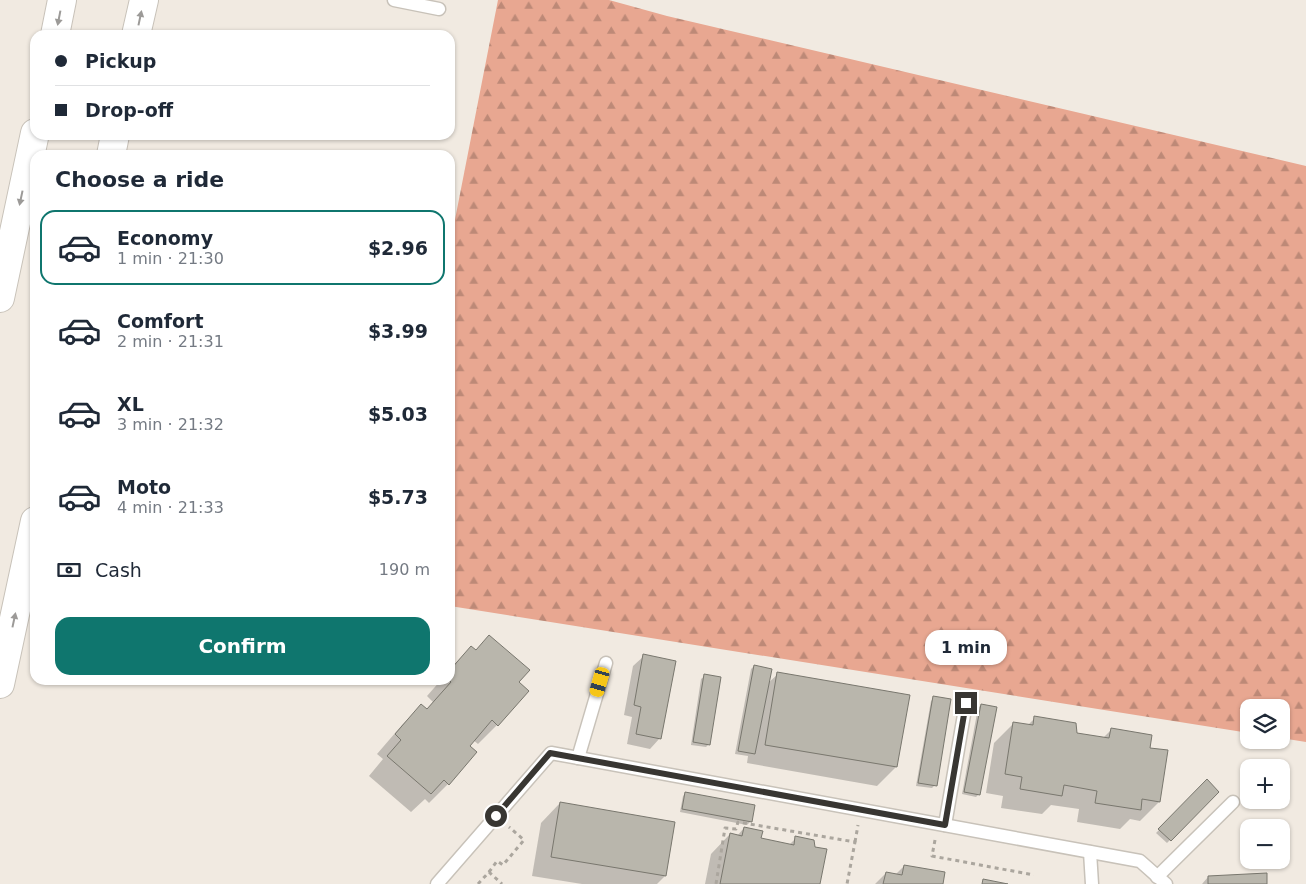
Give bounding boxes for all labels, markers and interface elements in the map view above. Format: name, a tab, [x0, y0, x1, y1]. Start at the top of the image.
one-way arrow	[54, 10, 62, 26]
one-way arrow	[136, 10, 144, 25]
text: Pickup	[85, 50, 156, 72]
text: Drop-off	[85, 99, 173, 121]
text: Choose a ride	[55, 167, 224, 192]
one-way arrow	[17, 191, 25, 206]
icon: car	[57, 225, 102, 270]
text: Economy	[117, 227, 213, 249]
text: $2.96	[368, 237, 428, 259]
text: 1 min · 21:30	[117, 249, 224, 268]
icon: car	[57, 308, 102, 353]
text: Comfort	[117, 310, 204, 332]
text: $3.99	[368, 320, 428, 342]
text: 2 min · 21:31	[117, 332, 224, 351]
icon: car	[57, 391, 102, 436]
text: XL	[117, 393, 144, 415]
text: $5.03	[368, 403, 428, 425]
text: 3 min · 21:32	[117, 415, 224, 434]
icon: car	[57, 474, 102, 519]
text: Moto	[117, 476, 171, 498]
text: $5.73	[368, 486, 428, 508]
text: 4 min · 21:33	[117, 498, 224, 517]
icon: cash	[55, 556, 83, 584]
text: Cash	[95, 559, 142, 581]
text: 190 m	[379, 560, 430, 579]
one-way arrow	[10, 612, 18, 627]
button: Confirm	[55, 617, 430, 675]
callout: 1 min	[925, 630, 1007, 666]
text: 1 min	[941, 638, 991, 657]
car	[588, 666, 611, 698]
route end	[955, 692, 977, 714]
map controls	[1240, 699, 1290, 869]
button: layers	[1240, 699, 1290, 749]
button: +	[1240, 759, 1290, 809]
route start	[485, 805, 507, 827]
button: −	[1240, 819, 1290, 869]

